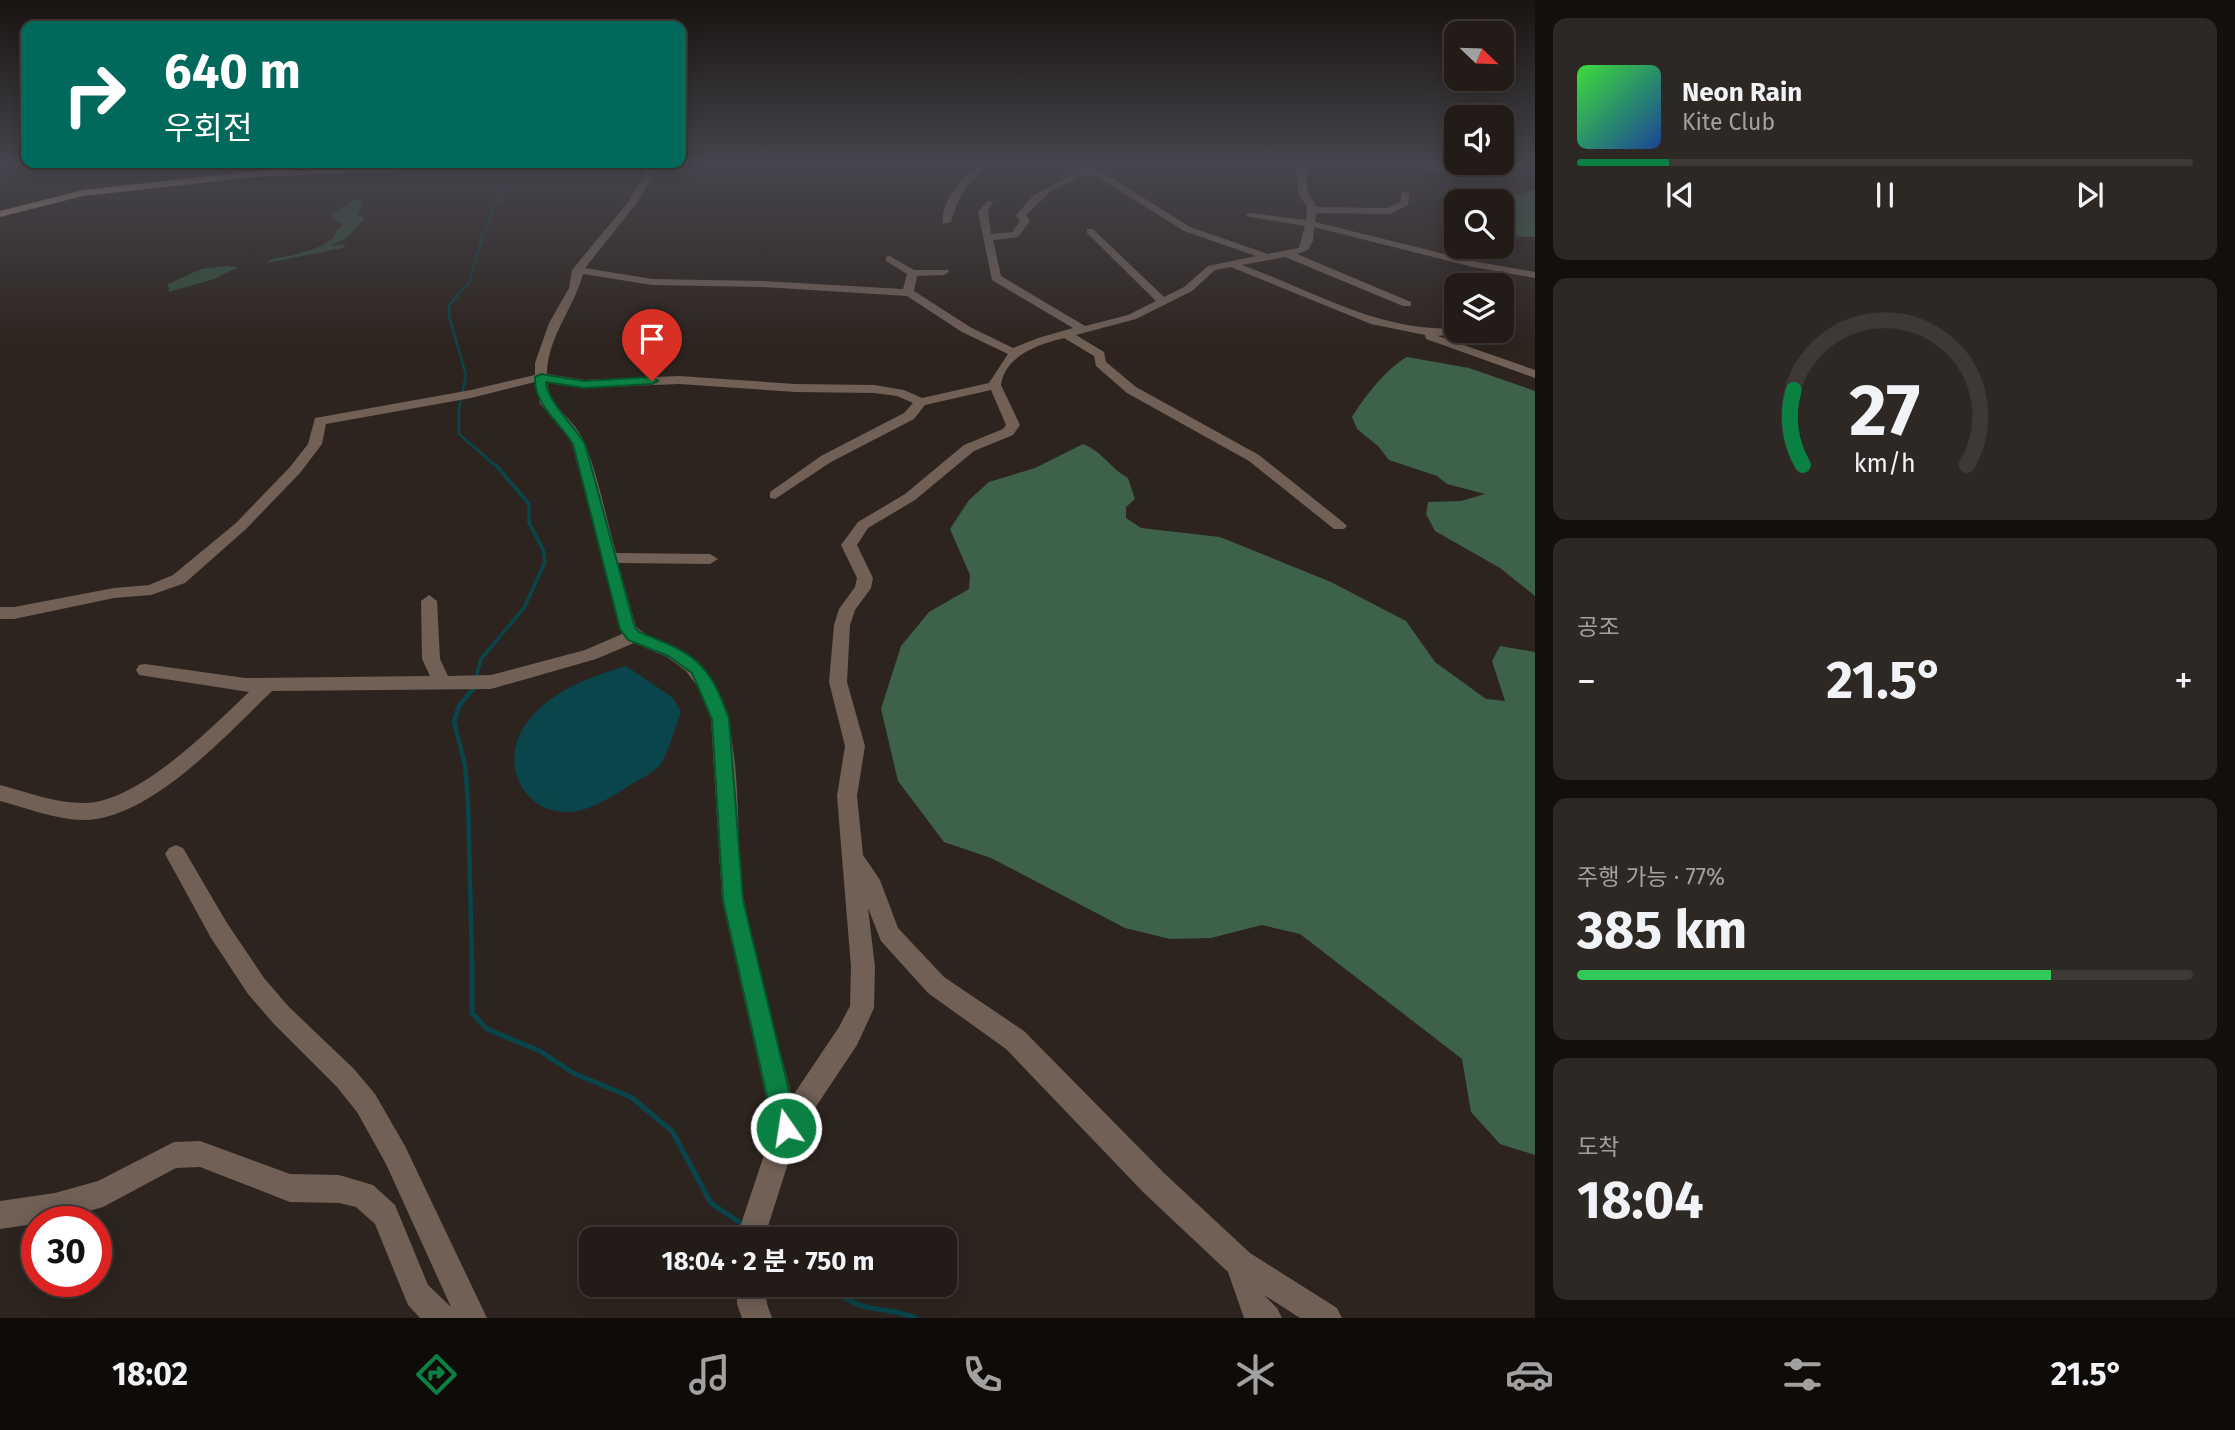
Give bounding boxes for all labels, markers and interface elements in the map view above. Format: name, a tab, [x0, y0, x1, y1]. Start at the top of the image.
north arrow	[1444, 21, 1514, 91]
map controls	[1444, 21, 1514, 343]
text: 640 m	[164, 42, 301, 101]
icon: right	[49, 49, 140, 140]
text: Neon Rain	[1682, 77, 1802, 108]
button: sound	[1444, 105, 1514, 175]
text: Kite Club	[1682, 108, 1775, 136]
text: 우회전	[164, 109, 252, 147]
icon: previous	[1661, 176, 1699, 214]
icon: pause	[1866, 176, 1904, 214]
icon: next	[2071, 176, 2109, 214]
button: search	[1444, 189, 1514, 259]
button: layers	[1444, 273, 1514, 343]
pin	[622, 309, 682, 381]
icon: arrive	[633, 320, 671, 358]
text: 27	[1850, 367, 1920, 454]
text: km/h	[1854, 449, 1916, 479]
text: 공조	[1577, 613, 1619, 641]
text: 21.5°	[1826, 649, 1944, 712]
text: −	[1577, 658, 1596, 704]
text: +	[2174, 658, 2193, 704]
text: 주행 가능 · 77%	[1577, 863, 1725, 891]
text: 385 km	[1577, 899, 1747, 962]
position arrow	[749, 1091, 823, 1165]
text: 도착	[1577, 1133, 1619, 1161]
text: 18:04	[1577, 1169, 1704, 1232]
speed limit sign: 30	[21, 1206, 112, 1297]
text: 18:04 · 2 분 · 750 m	[661, 1246, 875, 1277]
icon: directions	[412, 1350, 461, 1399]
icon: music	[685, 1350, 734, 1399]
icon: phone	[958, 1350, 1007, 1399]
icon: climate	[1231, 1350, 1280, 1399]
icon: car	[1505, 1350, 1554, 1399]
icon: filters	[1778, 1350, 1827, 1399]
text: 18:02	[112, 1355, 188, 1393]
text: 21.5°	[2051, 1355, 2123, 1393]

